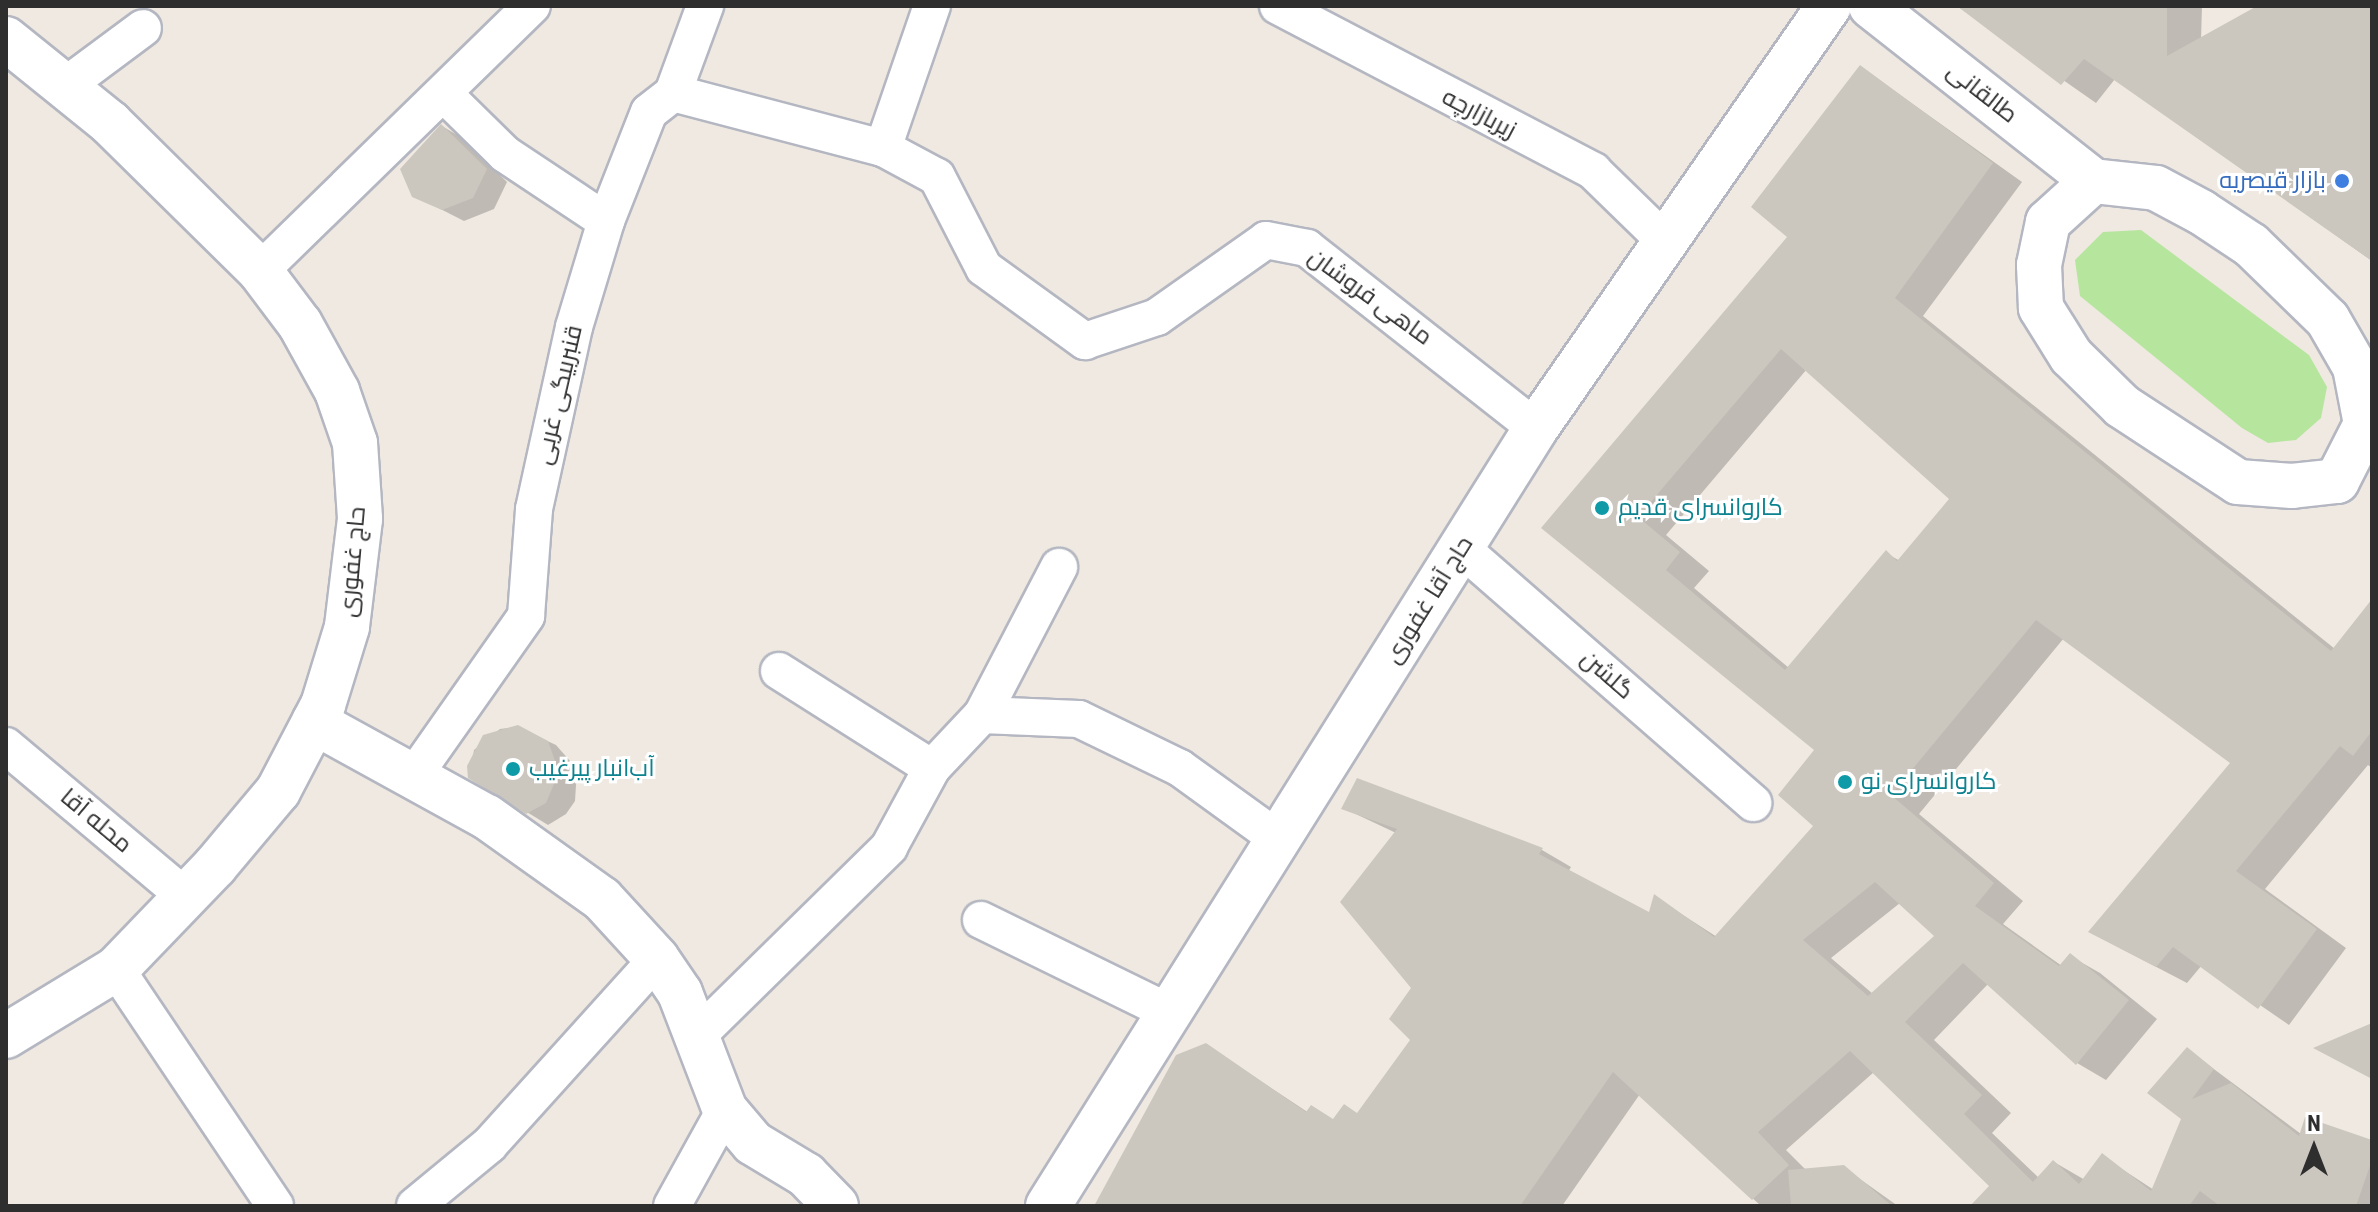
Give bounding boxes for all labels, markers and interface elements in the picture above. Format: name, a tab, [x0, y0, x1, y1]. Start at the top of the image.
street label: طالقانی	[1941, 57, 2023, 129]
street label: زیربازارچه	[1437, 83, 1521, 145]
place label: بازار قیصریه	[2219, 167, 2326, 195]
marker: بازار قیصریه	[2333, 172, 2351, 190]
street label: ماهی فروشان	[1302, 242, 1438, 352]
street label: قنبربیگی غربی	[529, 323, 589, 467]
place label: کاروانسرای قدیم	[1618, 494, 1783, 522]
marker: کاروانسرای قدیم	[1593, 499, 1611, 517]
street label: حاج غفوری	[334, 505, 372, 619]
street label: حاج آقا غفوری	[1378, 531, 1480, 669]
street label: گلشن	[1575, 644, 1639, 706]
place label: آب‌انبار پیرغیب	[529, 755, 655, 783]
marker: آب‌انبار پیرغیب	[504, 760, 522, 778]
place label: کاروانسرای نو	[1861, 768, 1997, 796]
marker: کاروانسرای نو	[1836, 773, 1854, 791]
street label: محله آقا	[54, 783, 138, 859]
north arrow	[2274, 1108, 2354, 1188]
text: N	[2307, 1111, 2321, 1136]

